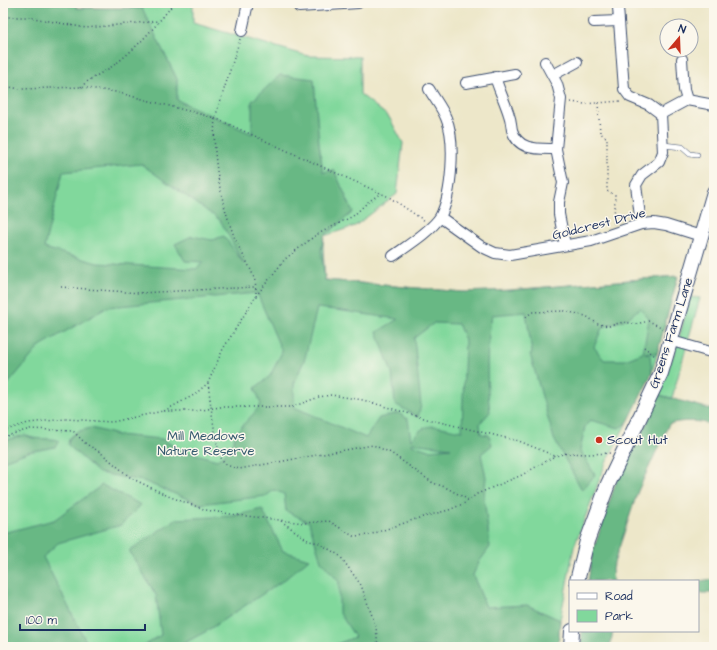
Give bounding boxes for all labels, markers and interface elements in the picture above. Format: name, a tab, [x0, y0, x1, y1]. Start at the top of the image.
north arrow	[659, 18, 699, 58]
text: N	[676, 21, 688, 37]
street label: Goldcrest Drive	[550, 204, 648, 244]
street label: Greens Farm Lane	[645, 275, 697, 391]
park label: Mill Meadows Nature Reserve	[158, 427, 254, 460]
place label: Scout Hut	[607, 431, 668, 449]
marker: Scout Hut	[594, 435, 604, 445]
legend	[569, 580, 699, 632]
text: Road	[605, 588, 633, 605]
scale bar	[20, 606, 145, 632]
text: Park	[605, 608, 633, 625]
text: 100 m	[26, 612, 57, 629]

